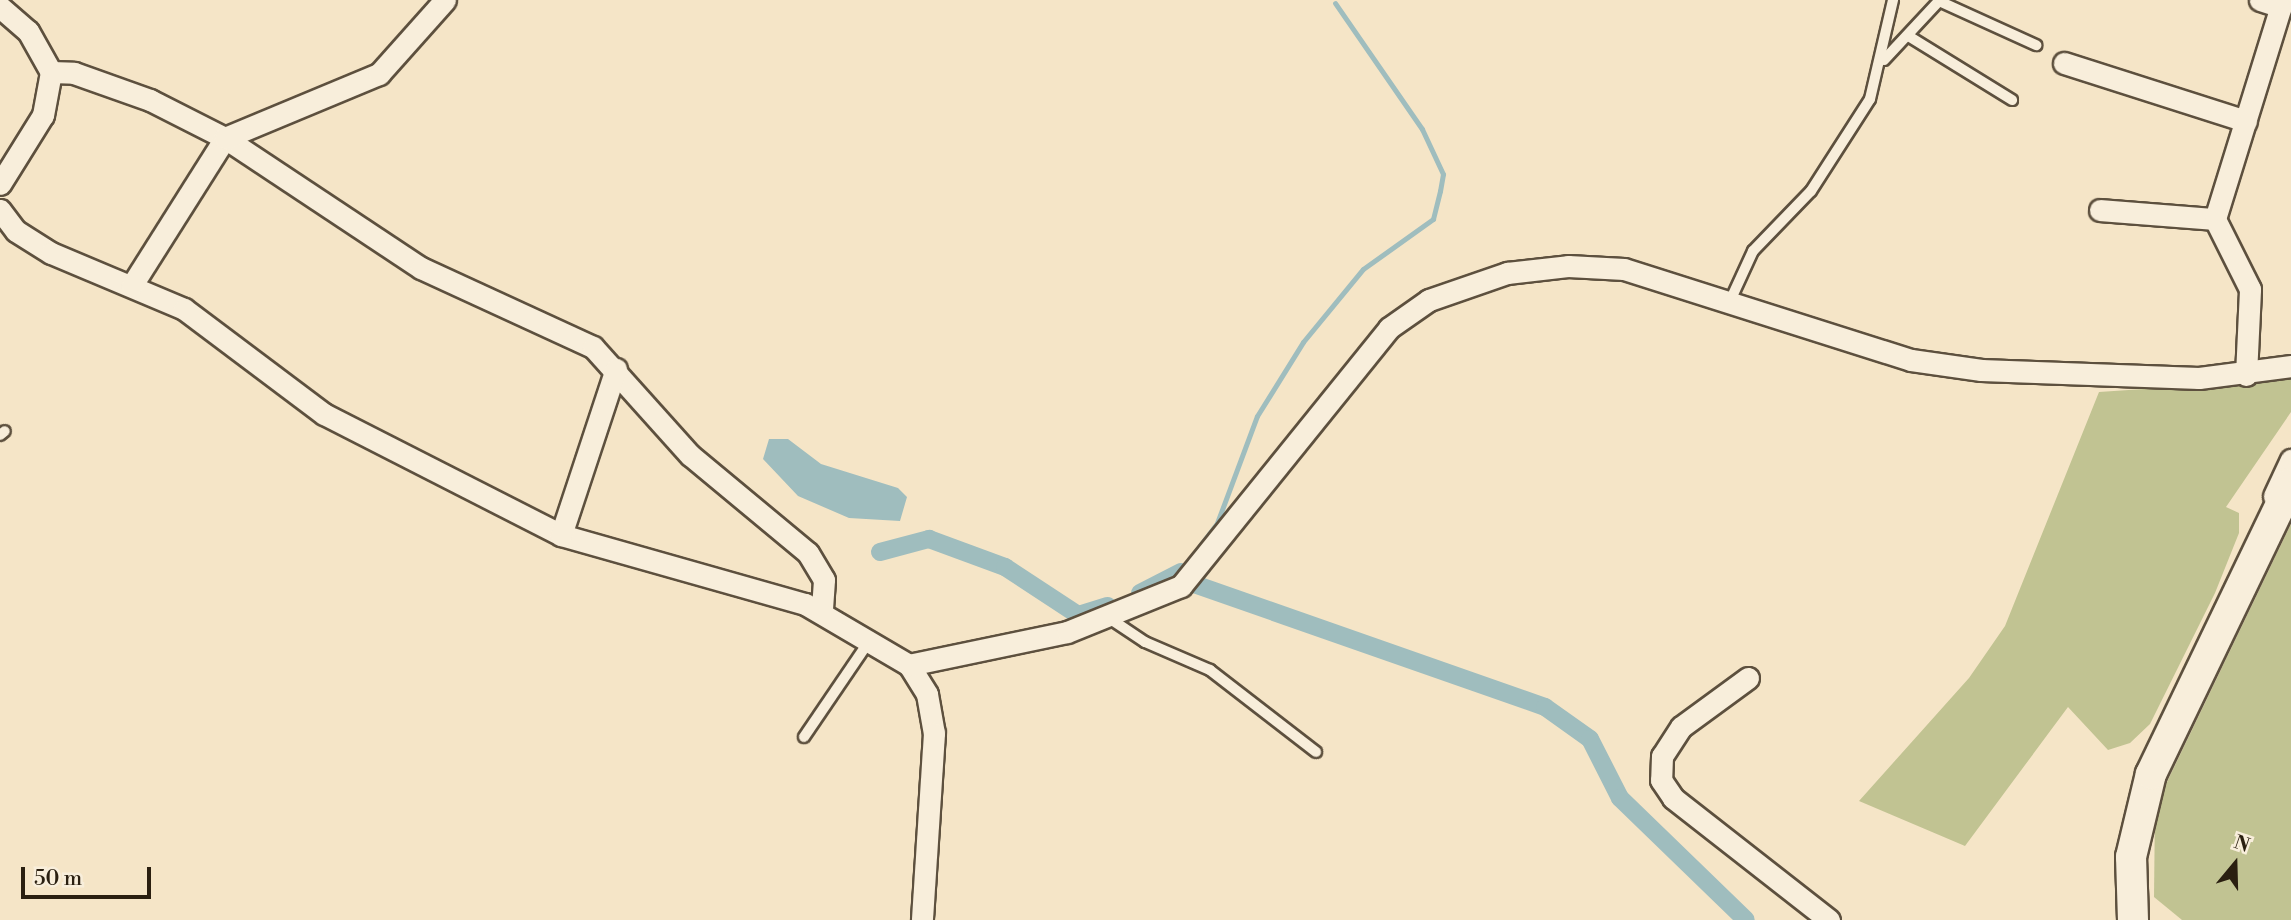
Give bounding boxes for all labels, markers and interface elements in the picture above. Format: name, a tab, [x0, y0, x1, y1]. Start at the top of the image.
north arrow	[2200, 829, 2270, 899]
text: N	[2231, 830, 2253, 858]
scale bar	[24, 853, 154, 897]
text: 50 m	[34, 866, 82, 892]

